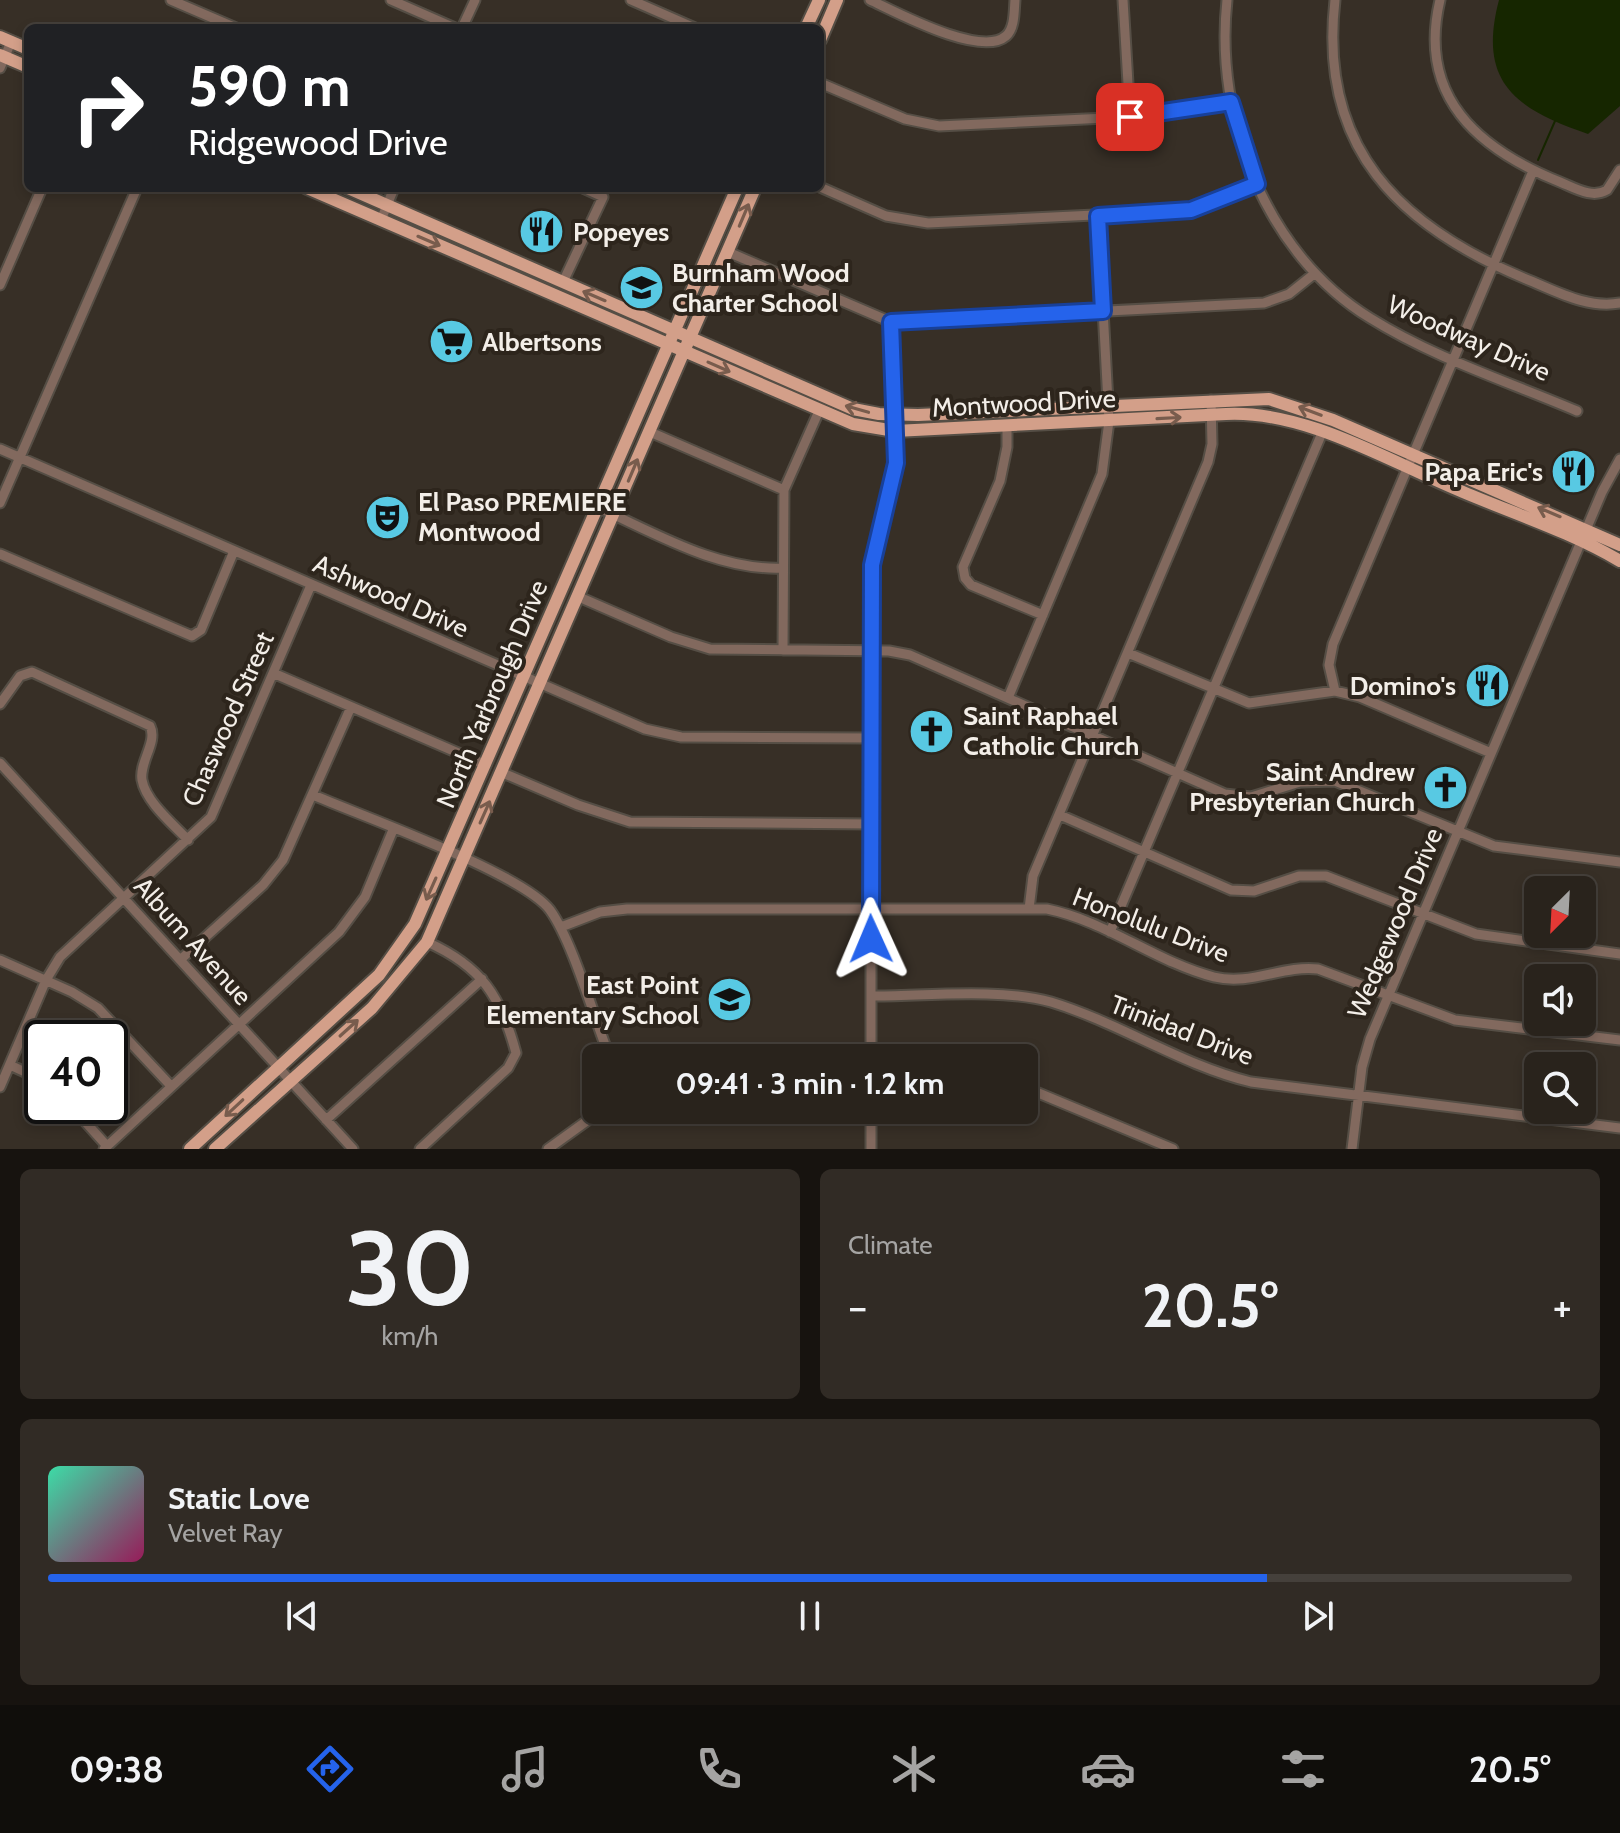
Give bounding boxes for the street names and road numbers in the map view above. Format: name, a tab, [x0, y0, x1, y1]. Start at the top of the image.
street label: Woodway Drive	[1383, 288, 1555, 388]
street label: Montwood Drive	[931, 382, 1117, 424]
street label: Ashwood Drive	[308, 548, 474, 644]
street label: North Yarbrough Drive	[430, 575, 554, 813]
street label: Chaswood Street	[175, 627, 281, 811]
street label: Wedgewood Drive	[1341, 823, 1449, 1023]
street label: Album Avenue	[127, 870, 259, 1012]
street label: Honolulu Drive	[1068, 881, 1234, 969]
street label: Trinidad Drive	[1106, 988, 1258, 1072]

